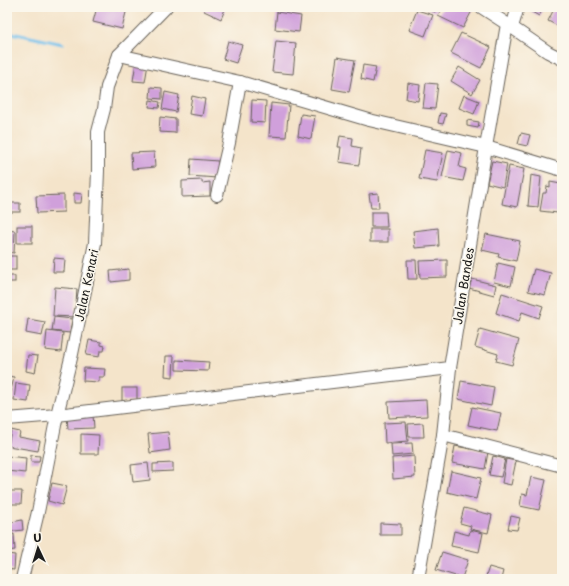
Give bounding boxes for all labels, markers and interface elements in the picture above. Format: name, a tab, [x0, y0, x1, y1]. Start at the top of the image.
street label: Jalan Bandes	[448, 246, 478, 326]
street label: Jalan Kenari	[70, 247, 102, 323]
north arrow	[18, 528, 58, 568]
text: U	[32, 529, 42, 546]

